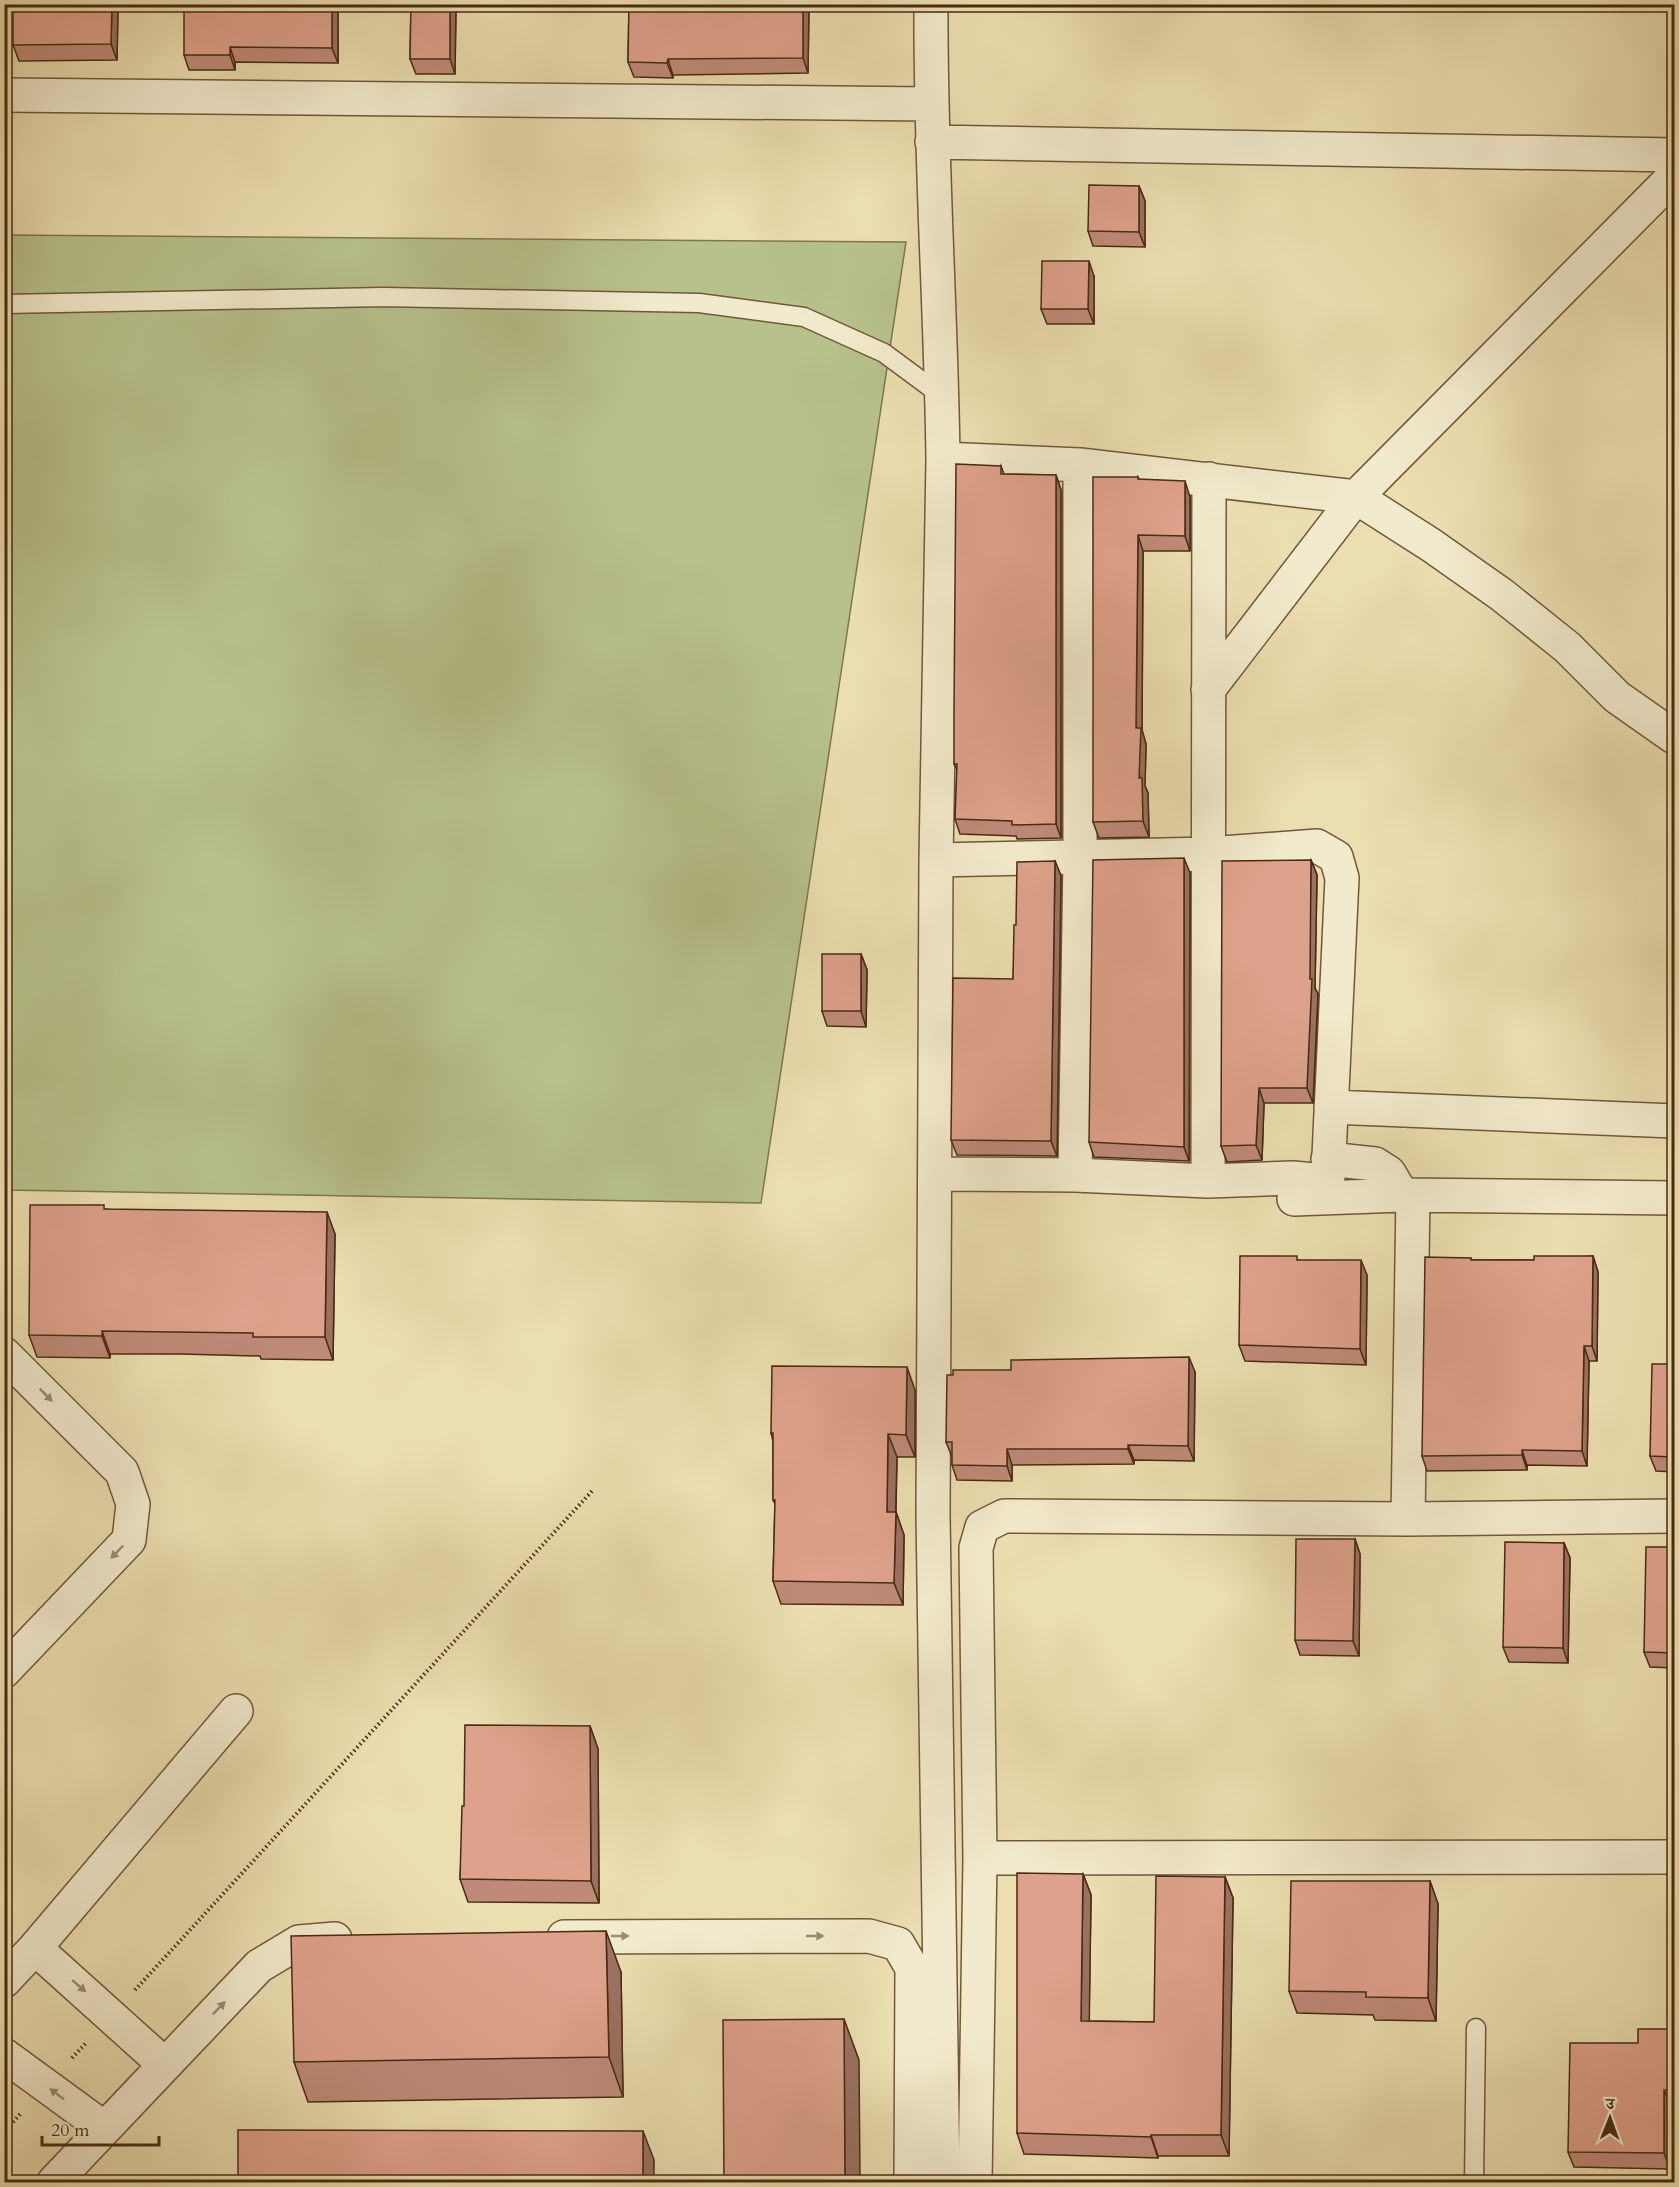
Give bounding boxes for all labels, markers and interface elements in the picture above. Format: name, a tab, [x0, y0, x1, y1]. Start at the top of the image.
one-way arrow	[38, 1388, 52, 1402]
one-way arrow	[111, 1545, 125, 1559]
one-way arrow	[611, 1931, 630, 1941]
one-way arrow	[806, 1931, 825, 1941]
one-way arrow	[71, 1979, 86, 1992]
one-way arrow	[212, 2000, 226, 2015]
one-way arrow	[50, 2088, 65, 2100]
north arrow	[1580, 2088, 1640, 2148]
text: उ	[1605, 2093, 1616, 2115]
scale bar	[42, 2109, 159, 2147]
text: 20 m	[51, 2118, 90, 2143]

